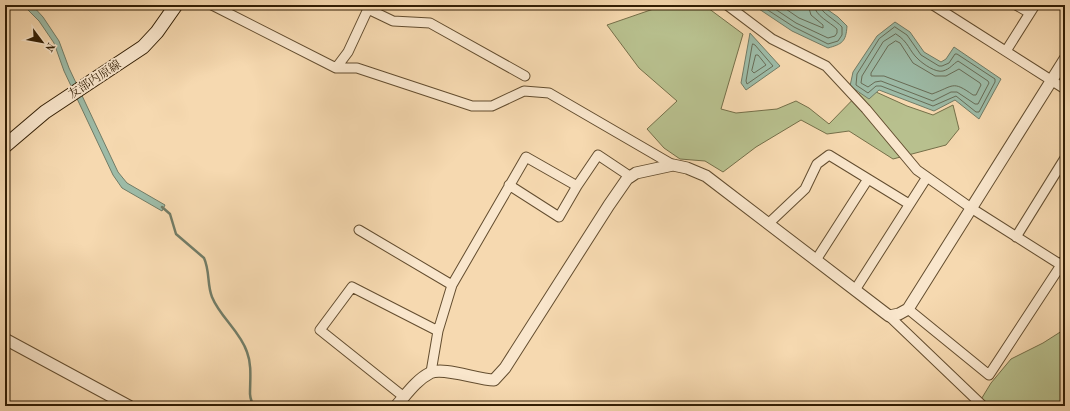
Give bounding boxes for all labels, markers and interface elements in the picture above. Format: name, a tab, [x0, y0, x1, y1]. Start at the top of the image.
north arrow	[22, 22, 62, 62]
text: N	[42, 40, 56, 53]
street label: 友部内原線	[65, 57, 123, 101]

